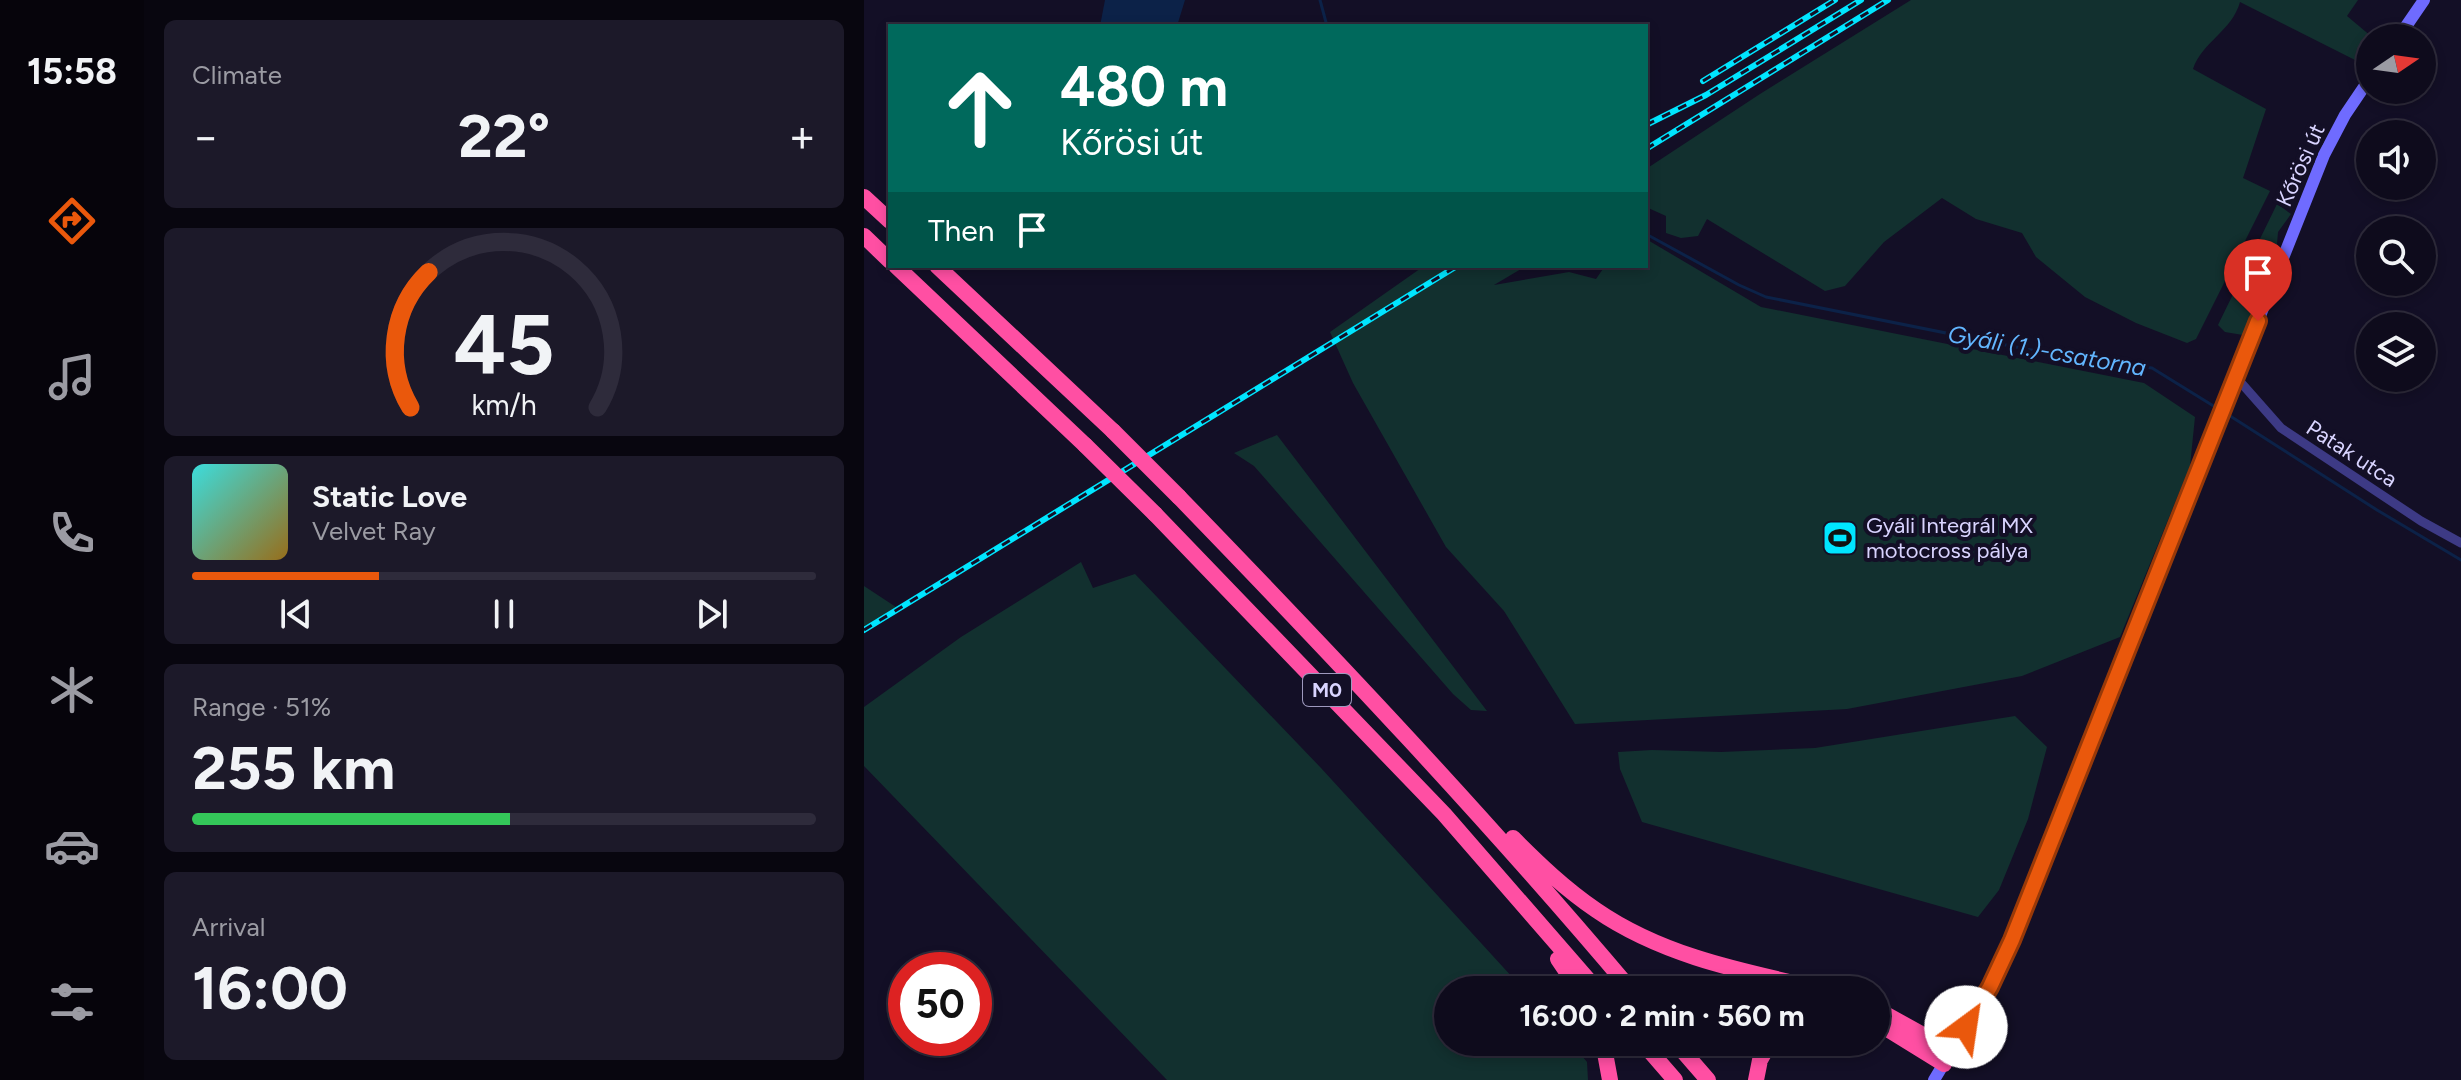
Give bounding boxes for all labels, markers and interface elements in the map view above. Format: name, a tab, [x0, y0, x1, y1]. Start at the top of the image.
north arrow	[2356, 24, 2436, 104]
map controls	[2356, 24, 2436, 392]
text: 15:58	[27, 50, 117, 93]
text: 480 m	[1060, 53, 1228, 120]
icon: ahead	[928, 56, 1032, 160]
text: Climate	[192, 59, 282, 91]
text: 22°	[458, 100, 550, 172]
text: −	[192, 110, 219, 163]
text: +	[789, 110, 816, 163]
street label: Kőrösi út	[2270, 120, 2331, 211]
button: sound	[2356, 120, 2436, 200]
text: Kőrösi út	[1060, 121, 1203, 164]
icon: directions	[44, 193, 100, 249]
icon: arrive	[1010, 208, 1054, 252]
text: Then	[928, 212, 994, 249]
button: search	[2356, 216, 2436, 296]
pin	[2224, 239, 2292, 321]
icon: arrive	[2236, 251, 2280, 295]
text: 45	[454, 295, 554, 395]
button: layers	[2356, 312, 2436, 392]
water label: Gyáli (1.)-csatorna	[1946, 319, 2148, 382]
icon: music	[44, 349, 100, 405]
text: km/h	[471, 388, 537, 422]
street label: Patak utca	[2301, 414, 2402, 493]
text: Static Love	[312, 478, 467, 515]
icon: phone	[44, 505, 100, 561]
place label: Gyáli Integrál MX motocross pálya	[1866, 512, 2034, 564]
text: Velvet Ray	[312, 515, 436, 547]
sports icon: Gyáli Integrál MX motocross pálya	[1821, 519, 1859, 557]
icon: previous	[274, 592, 318, 636]
icon: pause	[482, 592, 526, 636]
icon: next	[690, 592, 734, 636]
icon: climate	[44, 662, 100, 718]
road number: M0	[1303, 674, 1351, 706]
text: Range · 51%	[192, 691, 331, 723]
text: 255 km	[192, 732, 395, 804]
icon: car	[44, 818, 100, 874]
text: Arrival	[192, 911, 265, 943]
text: 16:00	[192, 952, 348, 1024]
speed limit sign: 50	[888, 952, 992, 1056]
icon: filters	[44, 974, 100, 1030]
position arrow	[1924, 985, 2008, 1069]
text: 16:00 · 2 min · 560 m	[1519, 997, 1805, 1034]

